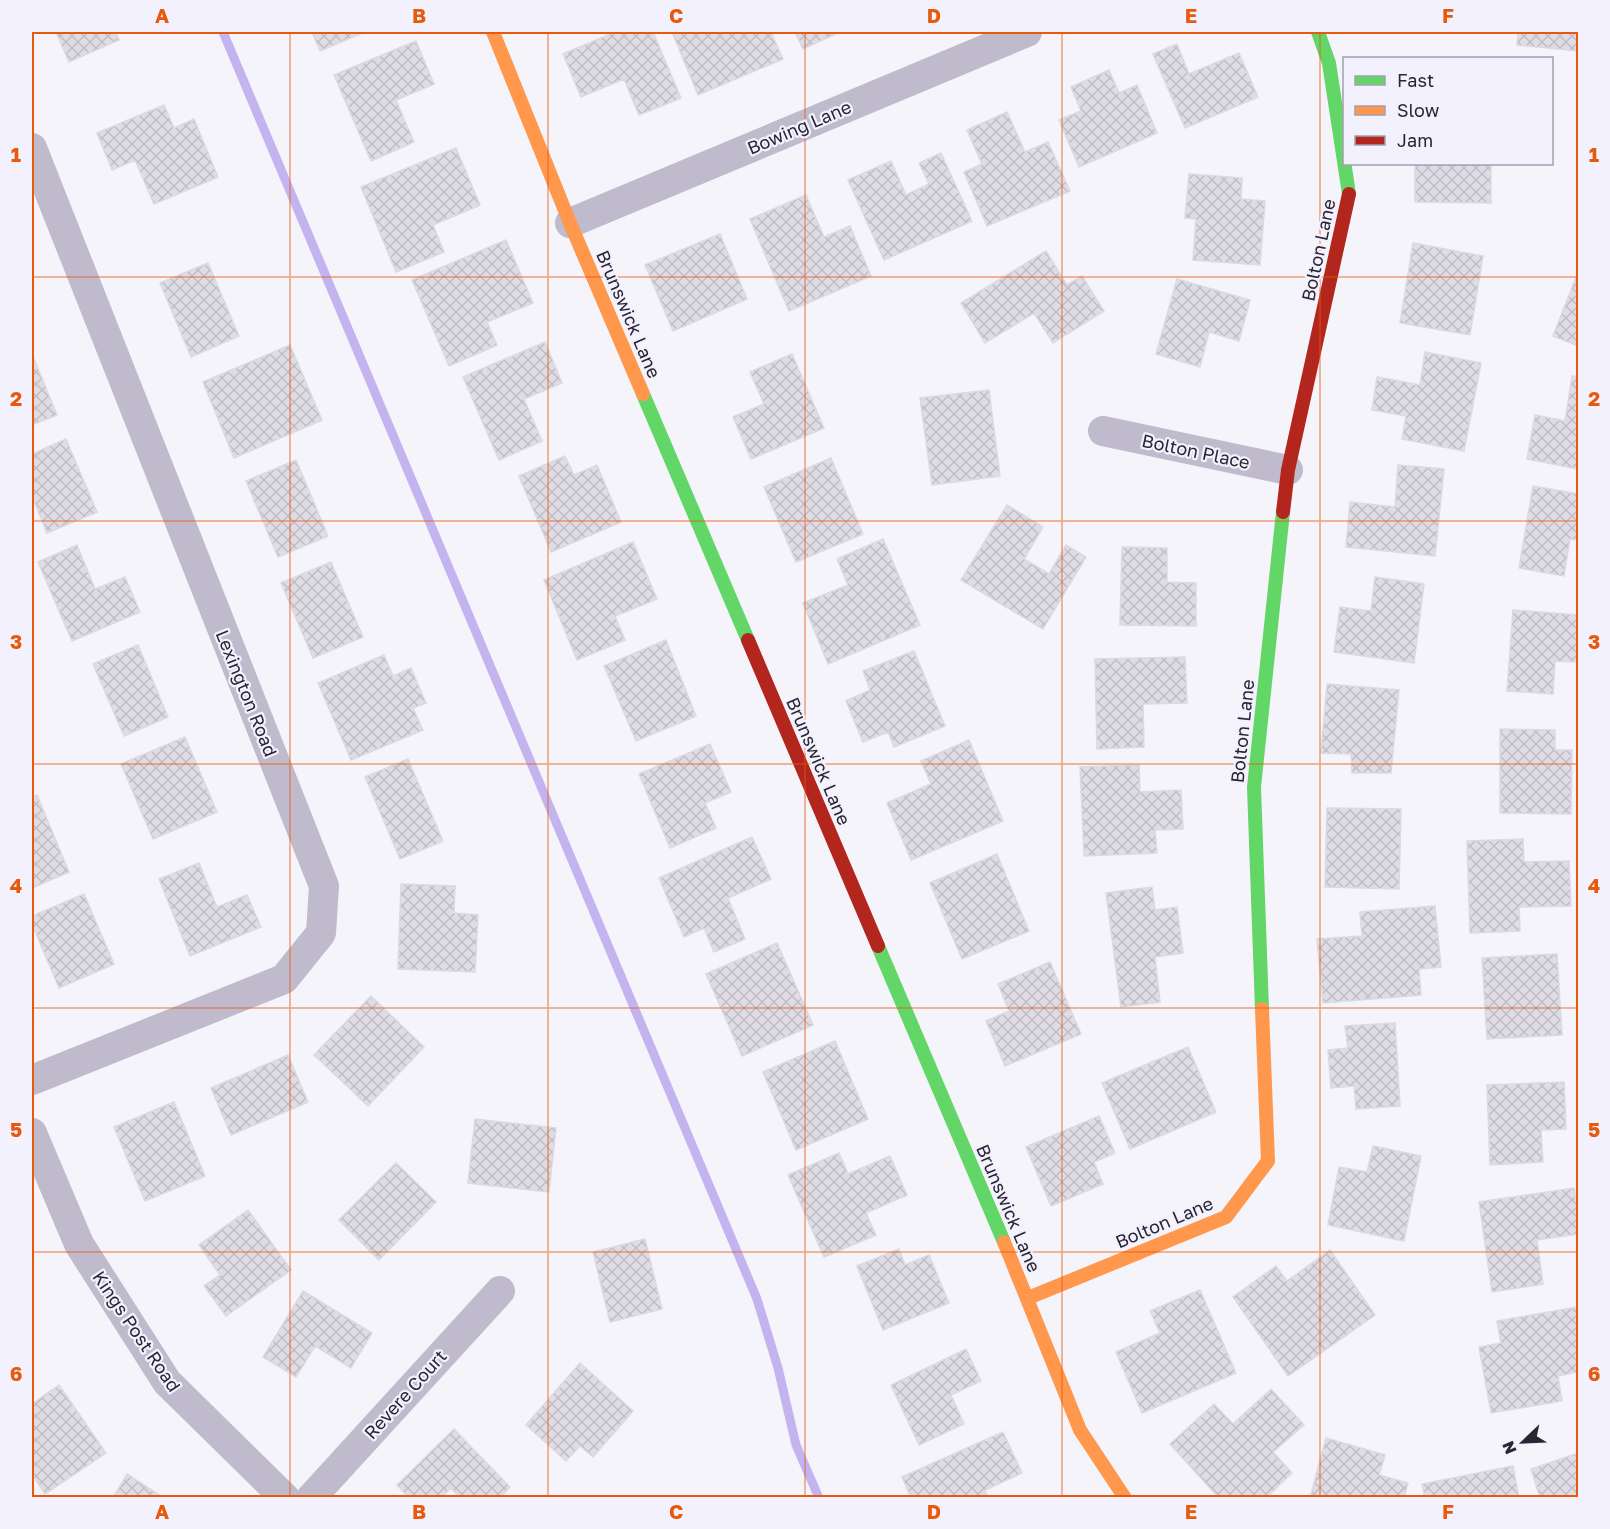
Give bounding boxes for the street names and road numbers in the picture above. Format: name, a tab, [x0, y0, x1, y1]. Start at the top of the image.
street label: Bowing Lane	[744, 95, 854, 159]
street label: Bolton Lane	[1296, 197, 1340, 303]
street label: Brunswick Lane	[592, 247, 666, 381]
street label: Bolton Place	[1140, 429, 1252, 473]
street label: Lexington Road	[212, 626, 282, 760]
street label: Bolton Lane	[1226, 678, 1258, 784]
street label: Brunswick Lane	[782, 694, 856, 828]
street label: Brunswick Lane	[972, 1141, 1046, 1275]
street label: Bolton Lane	[1112, 1192, 1216, 1252]
street label: Kings Post Road	[88, 1266, 186, 1396]
street label: Revere Court	[359, 1345, 451, 1443]

